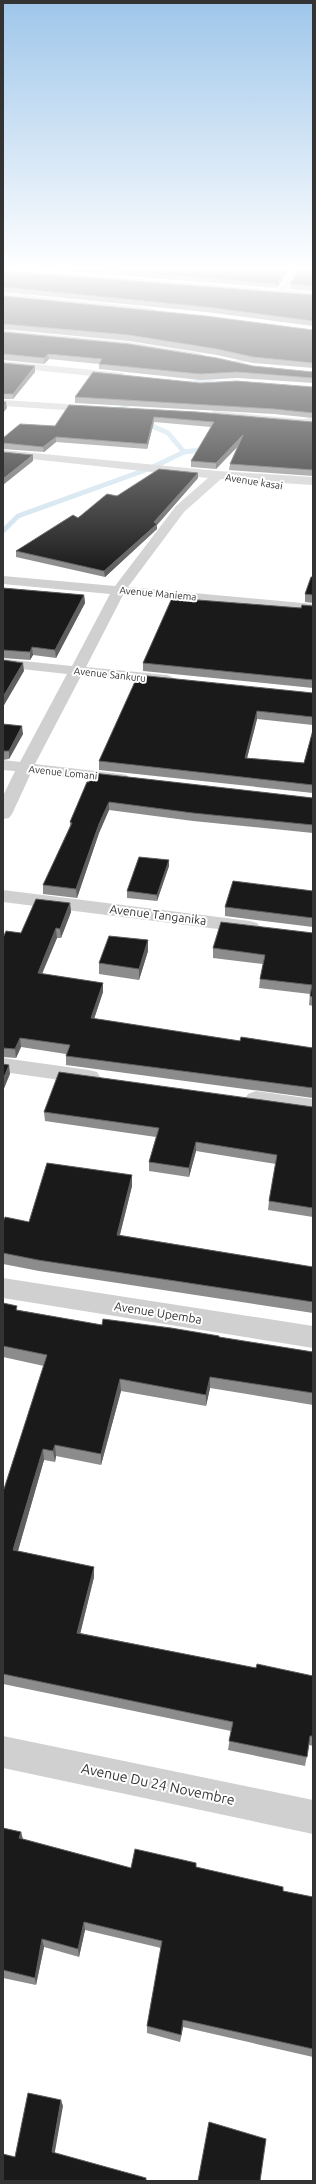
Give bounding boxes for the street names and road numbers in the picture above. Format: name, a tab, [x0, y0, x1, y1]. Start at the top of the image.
street label: Avenue kasai	[224, 472, 283, 491]
street label: Avenue Maniema	[119, 585, 197, 602]
street label: Avenue Sankuru	[73, 665, 146, 684]
street label: Avenue Lomani	[28, 763, 98, 782]
street label: Avenue Tanganika	[109, 902, 207, 927]
street label: Avenue Upemba	[113, 1299, 203, 1326]
street label: Avenue Du 24 Novembre	[80, 1760, 236, 1808]

